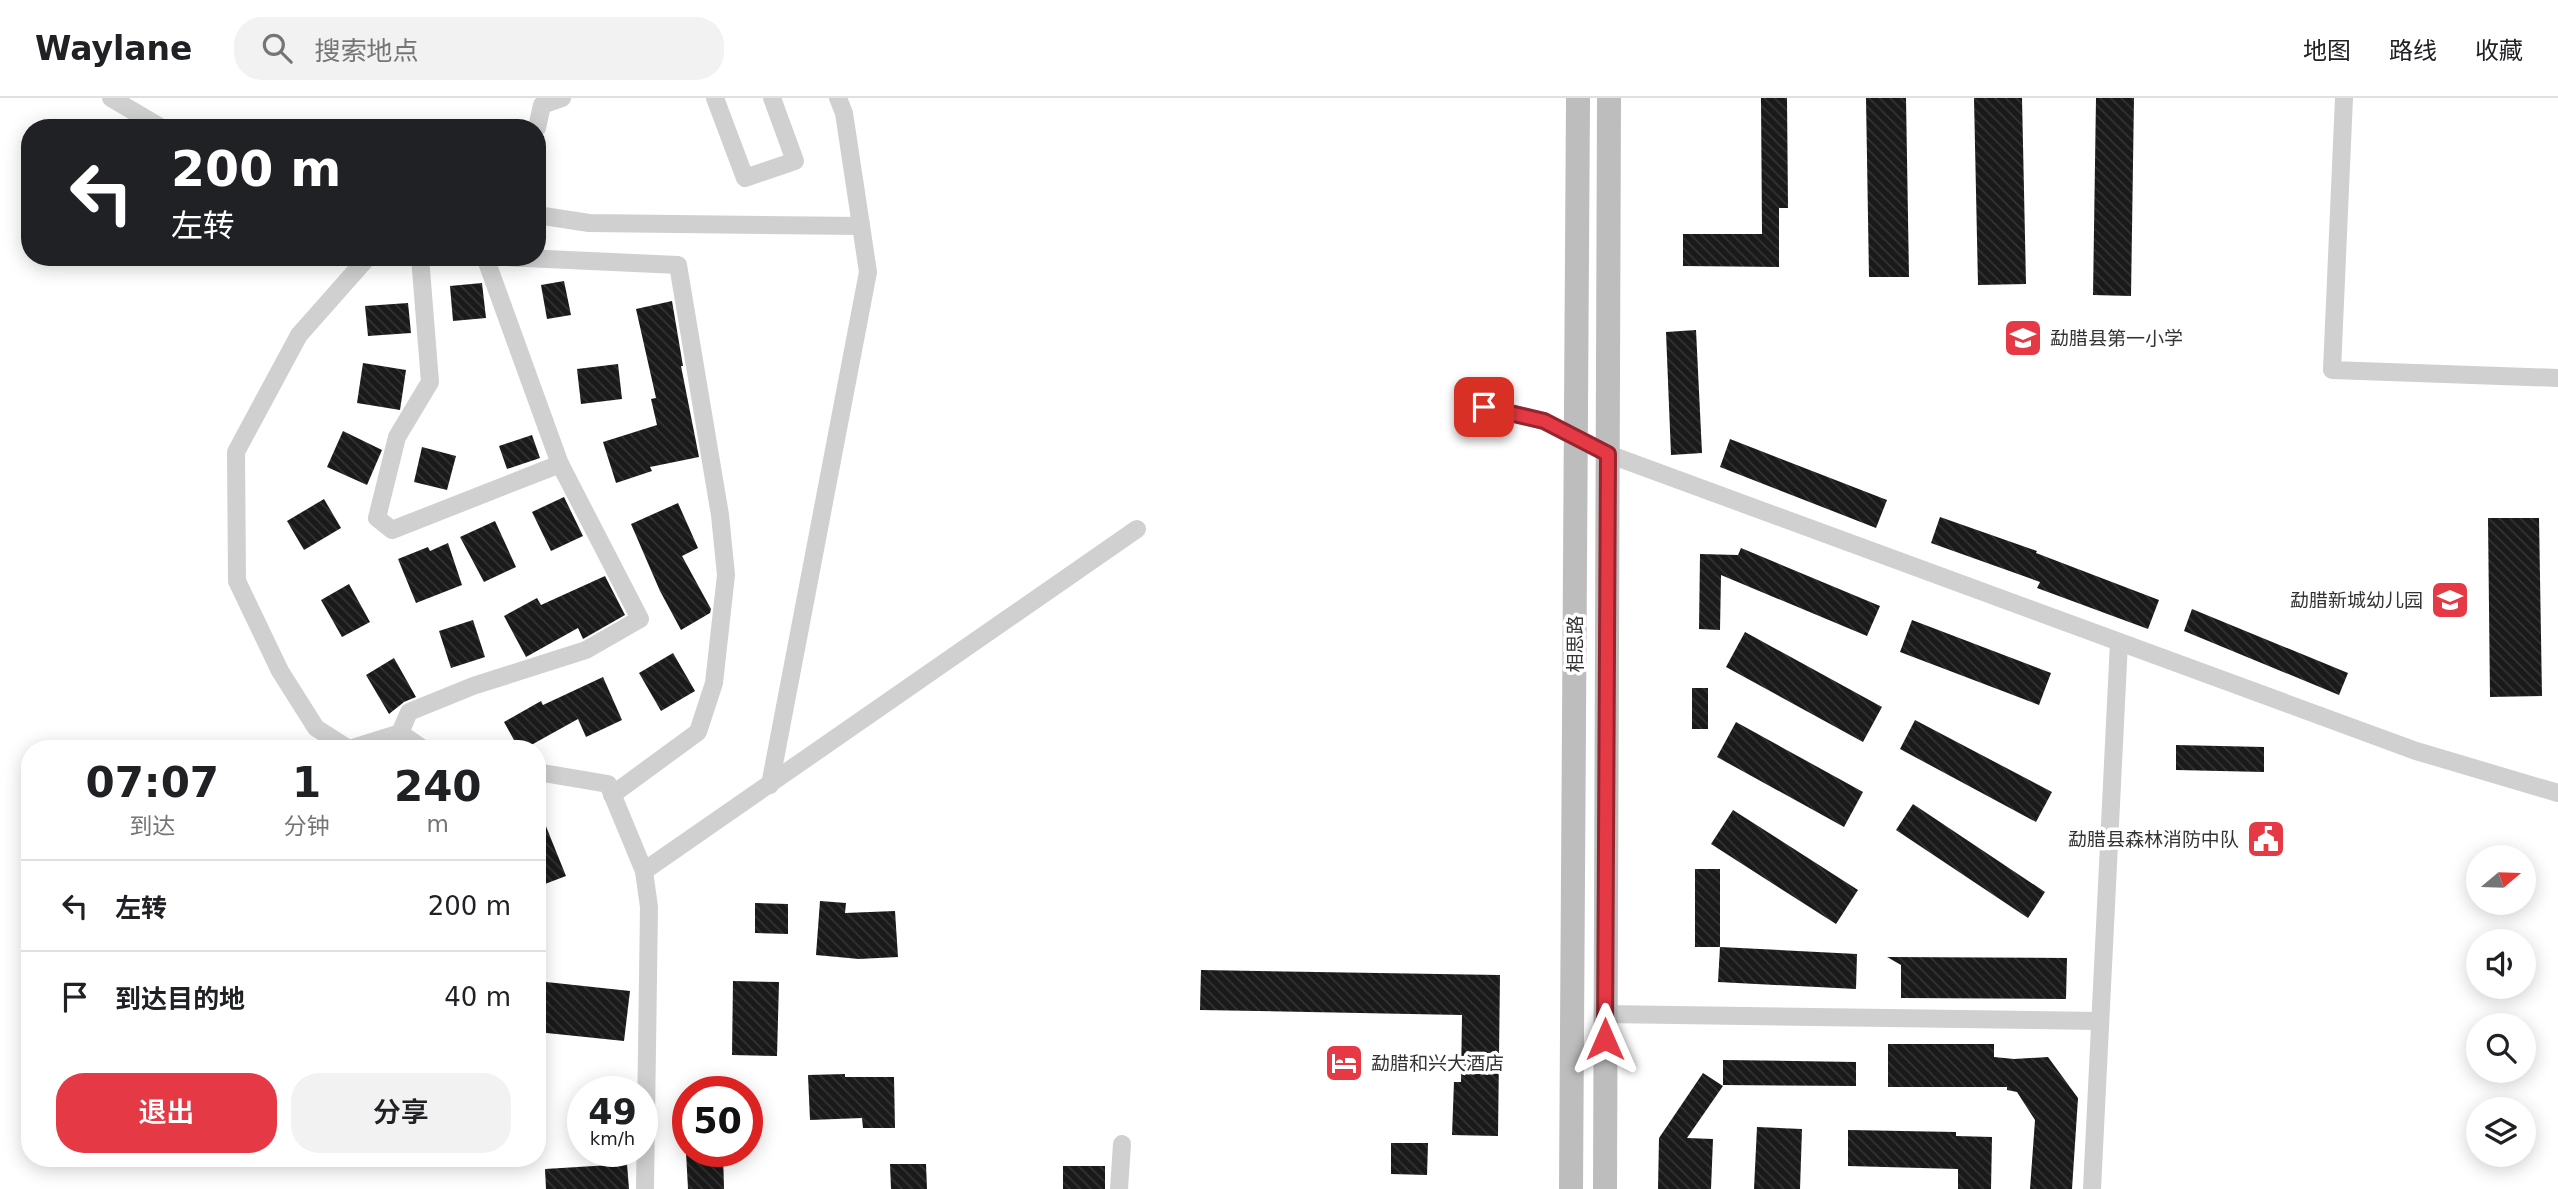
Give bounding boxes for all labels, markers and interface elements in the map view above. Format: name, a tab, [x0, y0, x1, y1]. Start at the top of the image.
search box	[234, 17, 724, 80]
text: Waylane	[35, 29, 192, 68]
icon: search	[258, 29, 296, 67]
text: 搜索地点	[314, 36, 418, 66]
text: 地图	[2303, 37, 2351, 65]
text: 路线	[2389, 37, 2437, 65]
text: 收藏	[2475, 37, 2523, 65]
text: 200 m	[171, 141, 341, 198]
icon: left	[56, 147, 147, 238]
text: 左转	[171, 207, 235, 245]
school or university icon: 勐腊县第一小学	[2002, 317, 2044, 359]
place label: 勐腊县第一小学	[2050, 327, 2183, 349]
pin	[1454, 377, 1514, 437]
icon: arrive	[1465, 388, 1503, 426]
school or university icon: 勐腊新城幼儿园	[2429, 579, 2471, 621]
place label: 勐腊新城幼儿园	[2290, 589, 2423, 611]
street label: 相思路	[1564, 615, 1586, 673]
text: 07:07	[85, 758, 219, 807]
text: 1	[292, 758, 321, 807]
text: 240	[394, 762, 482, 811]
text: m	[427, 811, 449, 837]
text: 到达	[129, 813, 175, 839]
text: 分钟	[284, 813, 330, 839]
public building icon: 勐腊县森林消防中队	[2245, 818, 2287, 860]
place label: 勐腊县森林消防中队	[2068, 828, 2239, 850]
north arrow	[2466, 845, 2536, 915]
map controls	[2466, 845, 2536, 1167]
icon: left	[56, 887, 94, 925]
text: 200 m	[428, 891, 511, 921]
text: 左转	[115, 893, 167, 923]
button: sound	[2466, 929, 2536, 999]
icon: arrive	[56, 978, 94, 1016]
text: 40 m	[444, 982, 511, 1012]
text: 到达目的地	[115, 984, 245, 1014]
position arrow	[1568, 1002, 1642, 1076]
button: search	[2466, 1013, 2536, 1083]
hotel icon: 勐腊和兴大酒店	[1323, 1042, 1365, 1084]
place label: 勐腊和兴大酒店	[1371, 1052, 1504, 1074]
button: 退出	[56, 1073, 277, 1153]
button: 分享	[291, 1073, 511, 1153]
speed limit sign: 50	[672, 1076, 763, 1167]
text: 49	[588, 1092, 637, 1132]
button: layers	[2466, 1097, 2536, 1167]
text: km/h	[590, 1128, 635, 1149]

